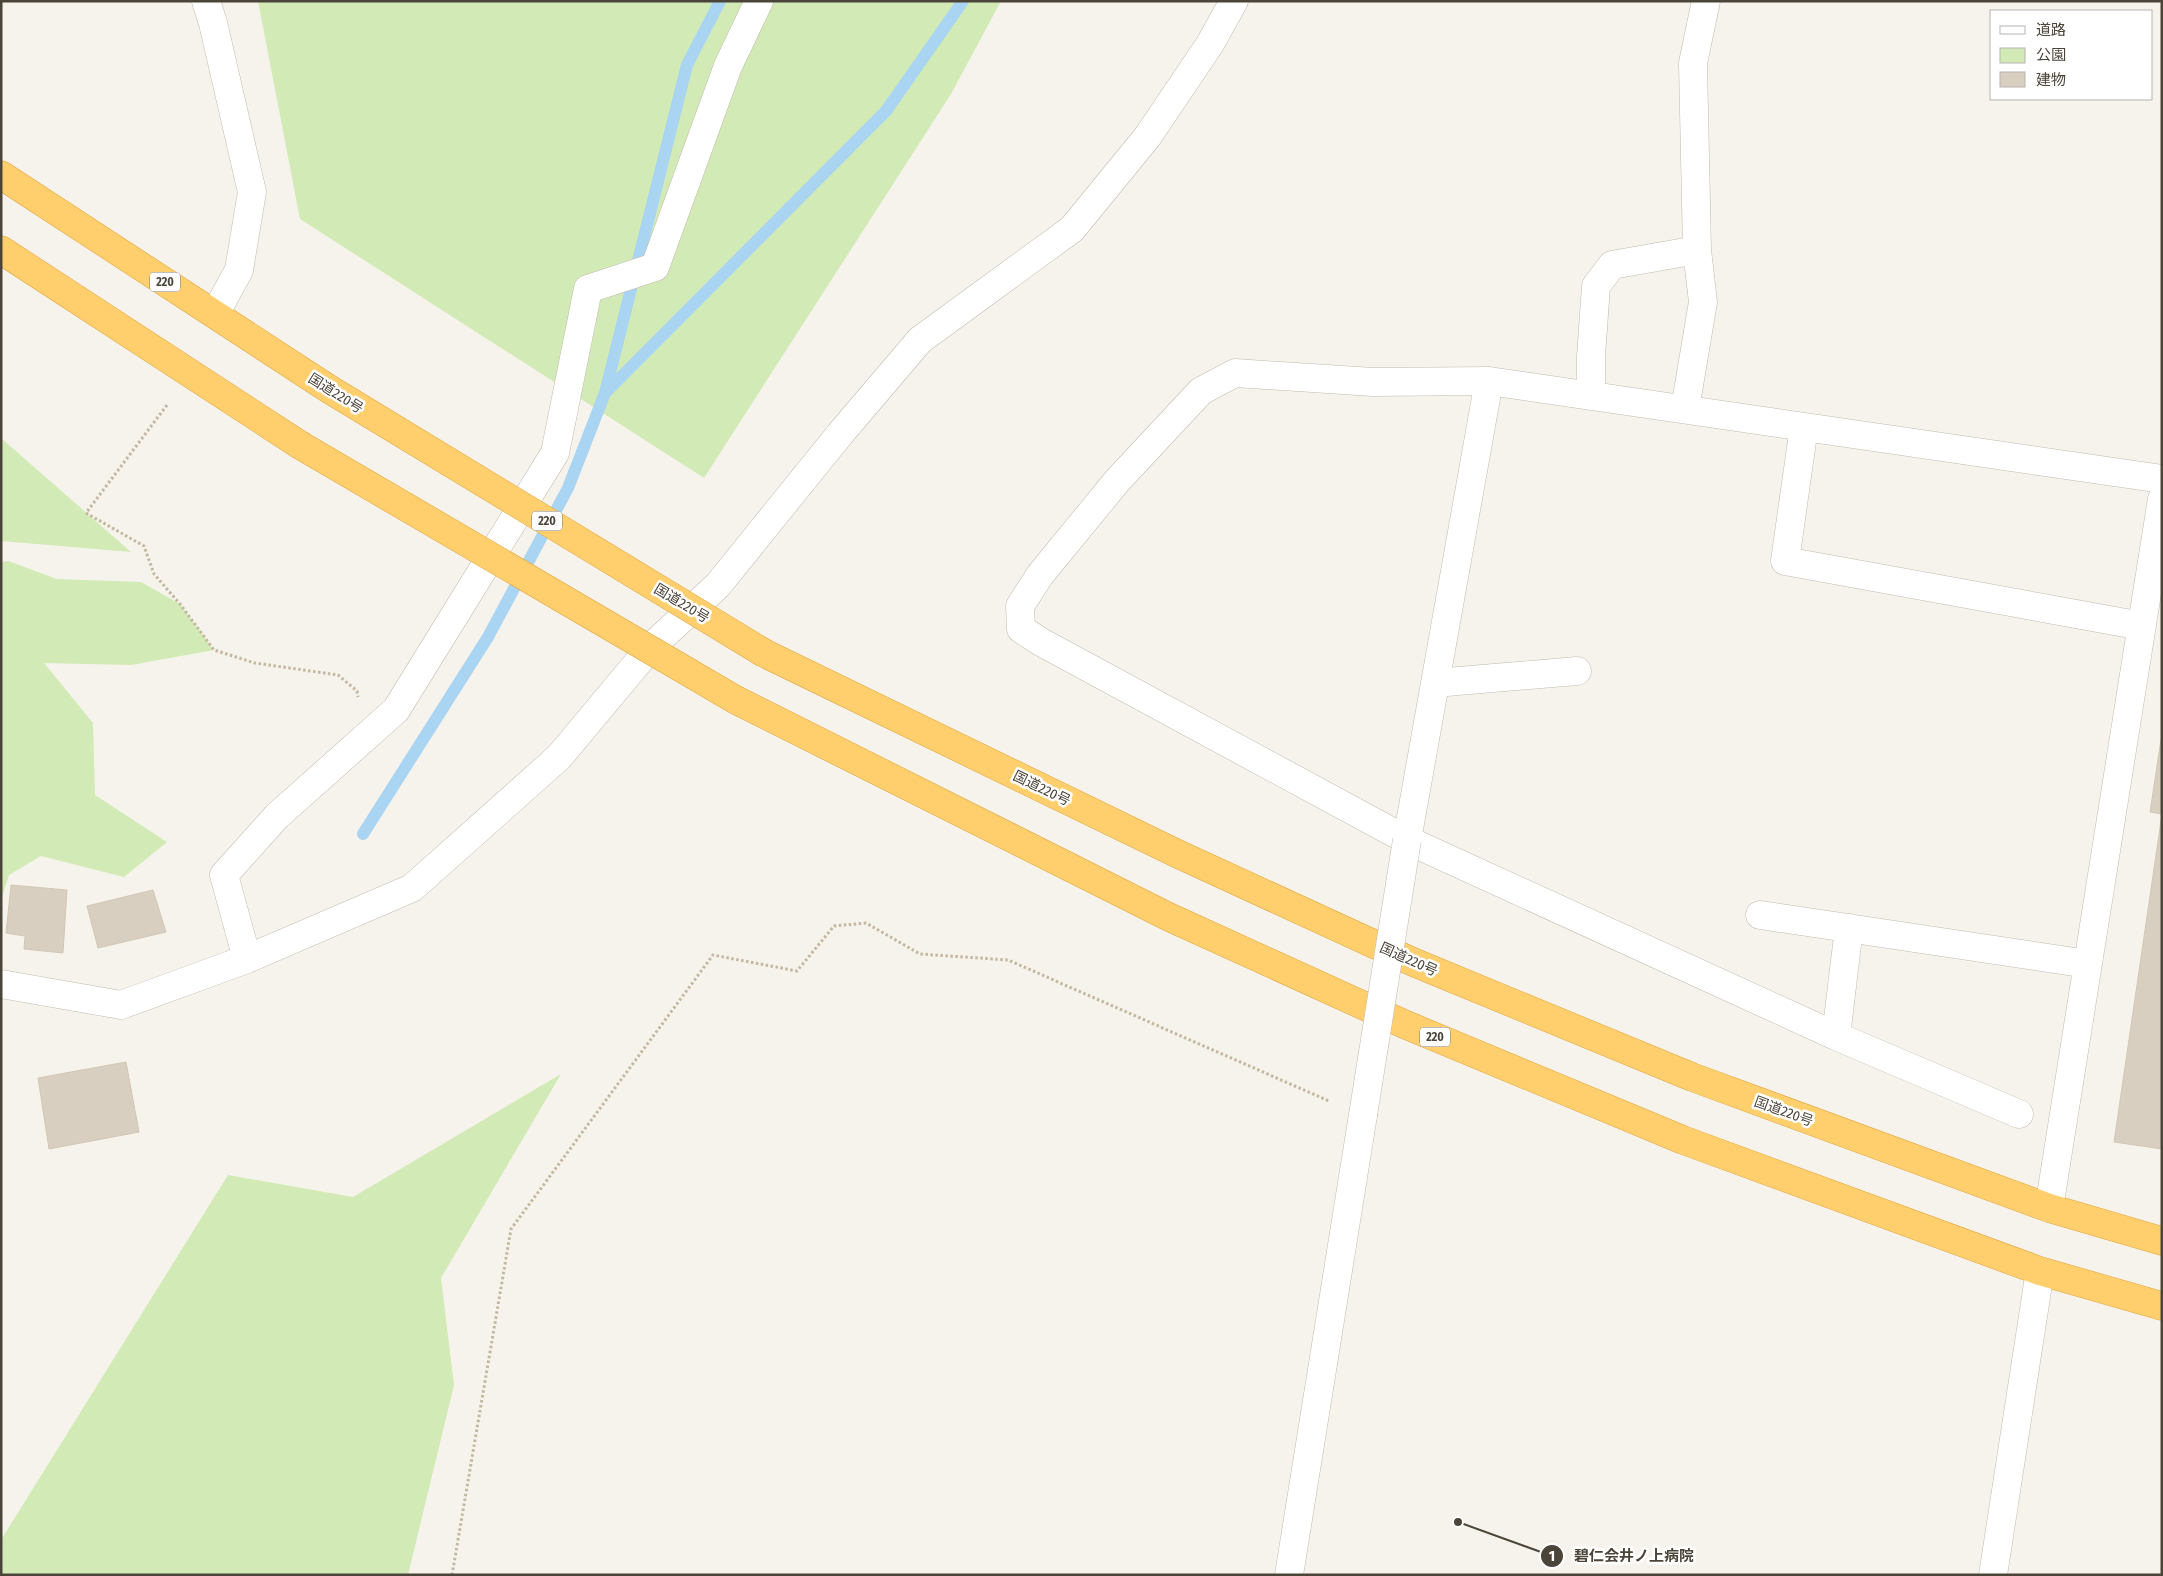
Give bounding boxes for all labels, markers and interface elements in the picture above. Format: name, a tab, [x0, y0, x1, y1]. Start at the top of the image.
legend	[1990, 10, 2153, 100]
text: 道路	[2036, 21, 2066, 39]
text: 公園	[2036, 46, 2066, 64]
text: 建物	[2036, 71, 2066, 89]
road number: 220	[150, 272, 180, 292]
street label: 国道220号	[305, 370, 366, 417]
road number: 220	[532, 512, 562, 530]
street label: 国道220号	[651, 580, 713, 627]
street label: 国道220号	[1010, 767, 1073, 810]
street label: 国道220号	[1377, 939, 1440, 980]
road number: 220	[1420, 1028, 1450, 1046]
street label: 国道220号	[1752, 1093, 1816, 1130]
callout: 碧仁会井ノ上病院	[1539, 1541, 1704, 1571]
text: 1	[1549, 1547, 1555, 1565]
text: 碧仁会井ノ上病院	[1574, 1547, 1694, 1565]

